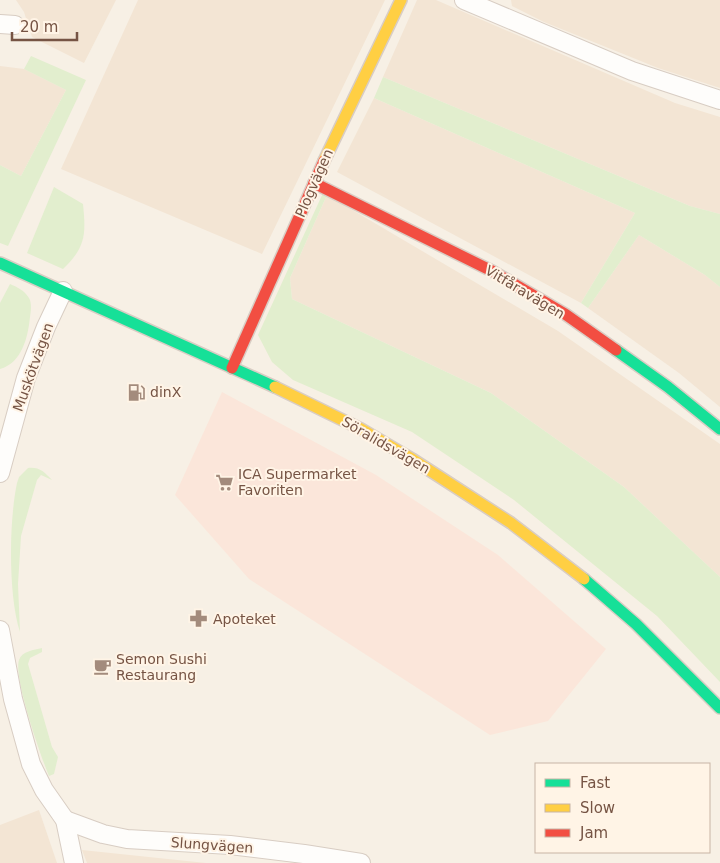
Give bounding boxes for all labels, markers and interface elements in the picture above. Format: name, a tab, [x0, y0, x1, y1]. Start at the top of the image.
scale bar	[12, 10, 78, 42]
text: 20 m	[20, 18, 58, 36]
street label: Plogvägen	[292, 146, 336, 220]
street label: Vitfåravägen	[482, 262, 568, 322]
street label: Muskötvägen	[10, 320, 56, 414]
fuel station icon: dinX	[126, 382, 146, 402]
place label: dinX	[150, 384, 182, 400]
street label: Söralidsvägen	[339, 413, 433, 477]
place label: ICA Supermarket Favoriten	[238, 466, 357, 498]
supermarket icon: ICA Supermarket Favoriten	[214, 472, 234, 492]
pharmacy icon: Apoteket	[189, 609, 209, 629]
place label: Apoteket	[213, 611, 276, 627]
place label: Semon Sushi Restaurang	[116, 651, 207, 683]
cafe icon: Semon Sushi Restaurang	[92, 657, 112, 677]
legend	[535, 763, 710, 853]
text: Fast	[580, 774, 610, 792]
text: Slow	[580, 799, 615, 817]
text: Jam	[579, 824, 608, 842]
street label: Slungvägen	[170, 834, 254, 856]

